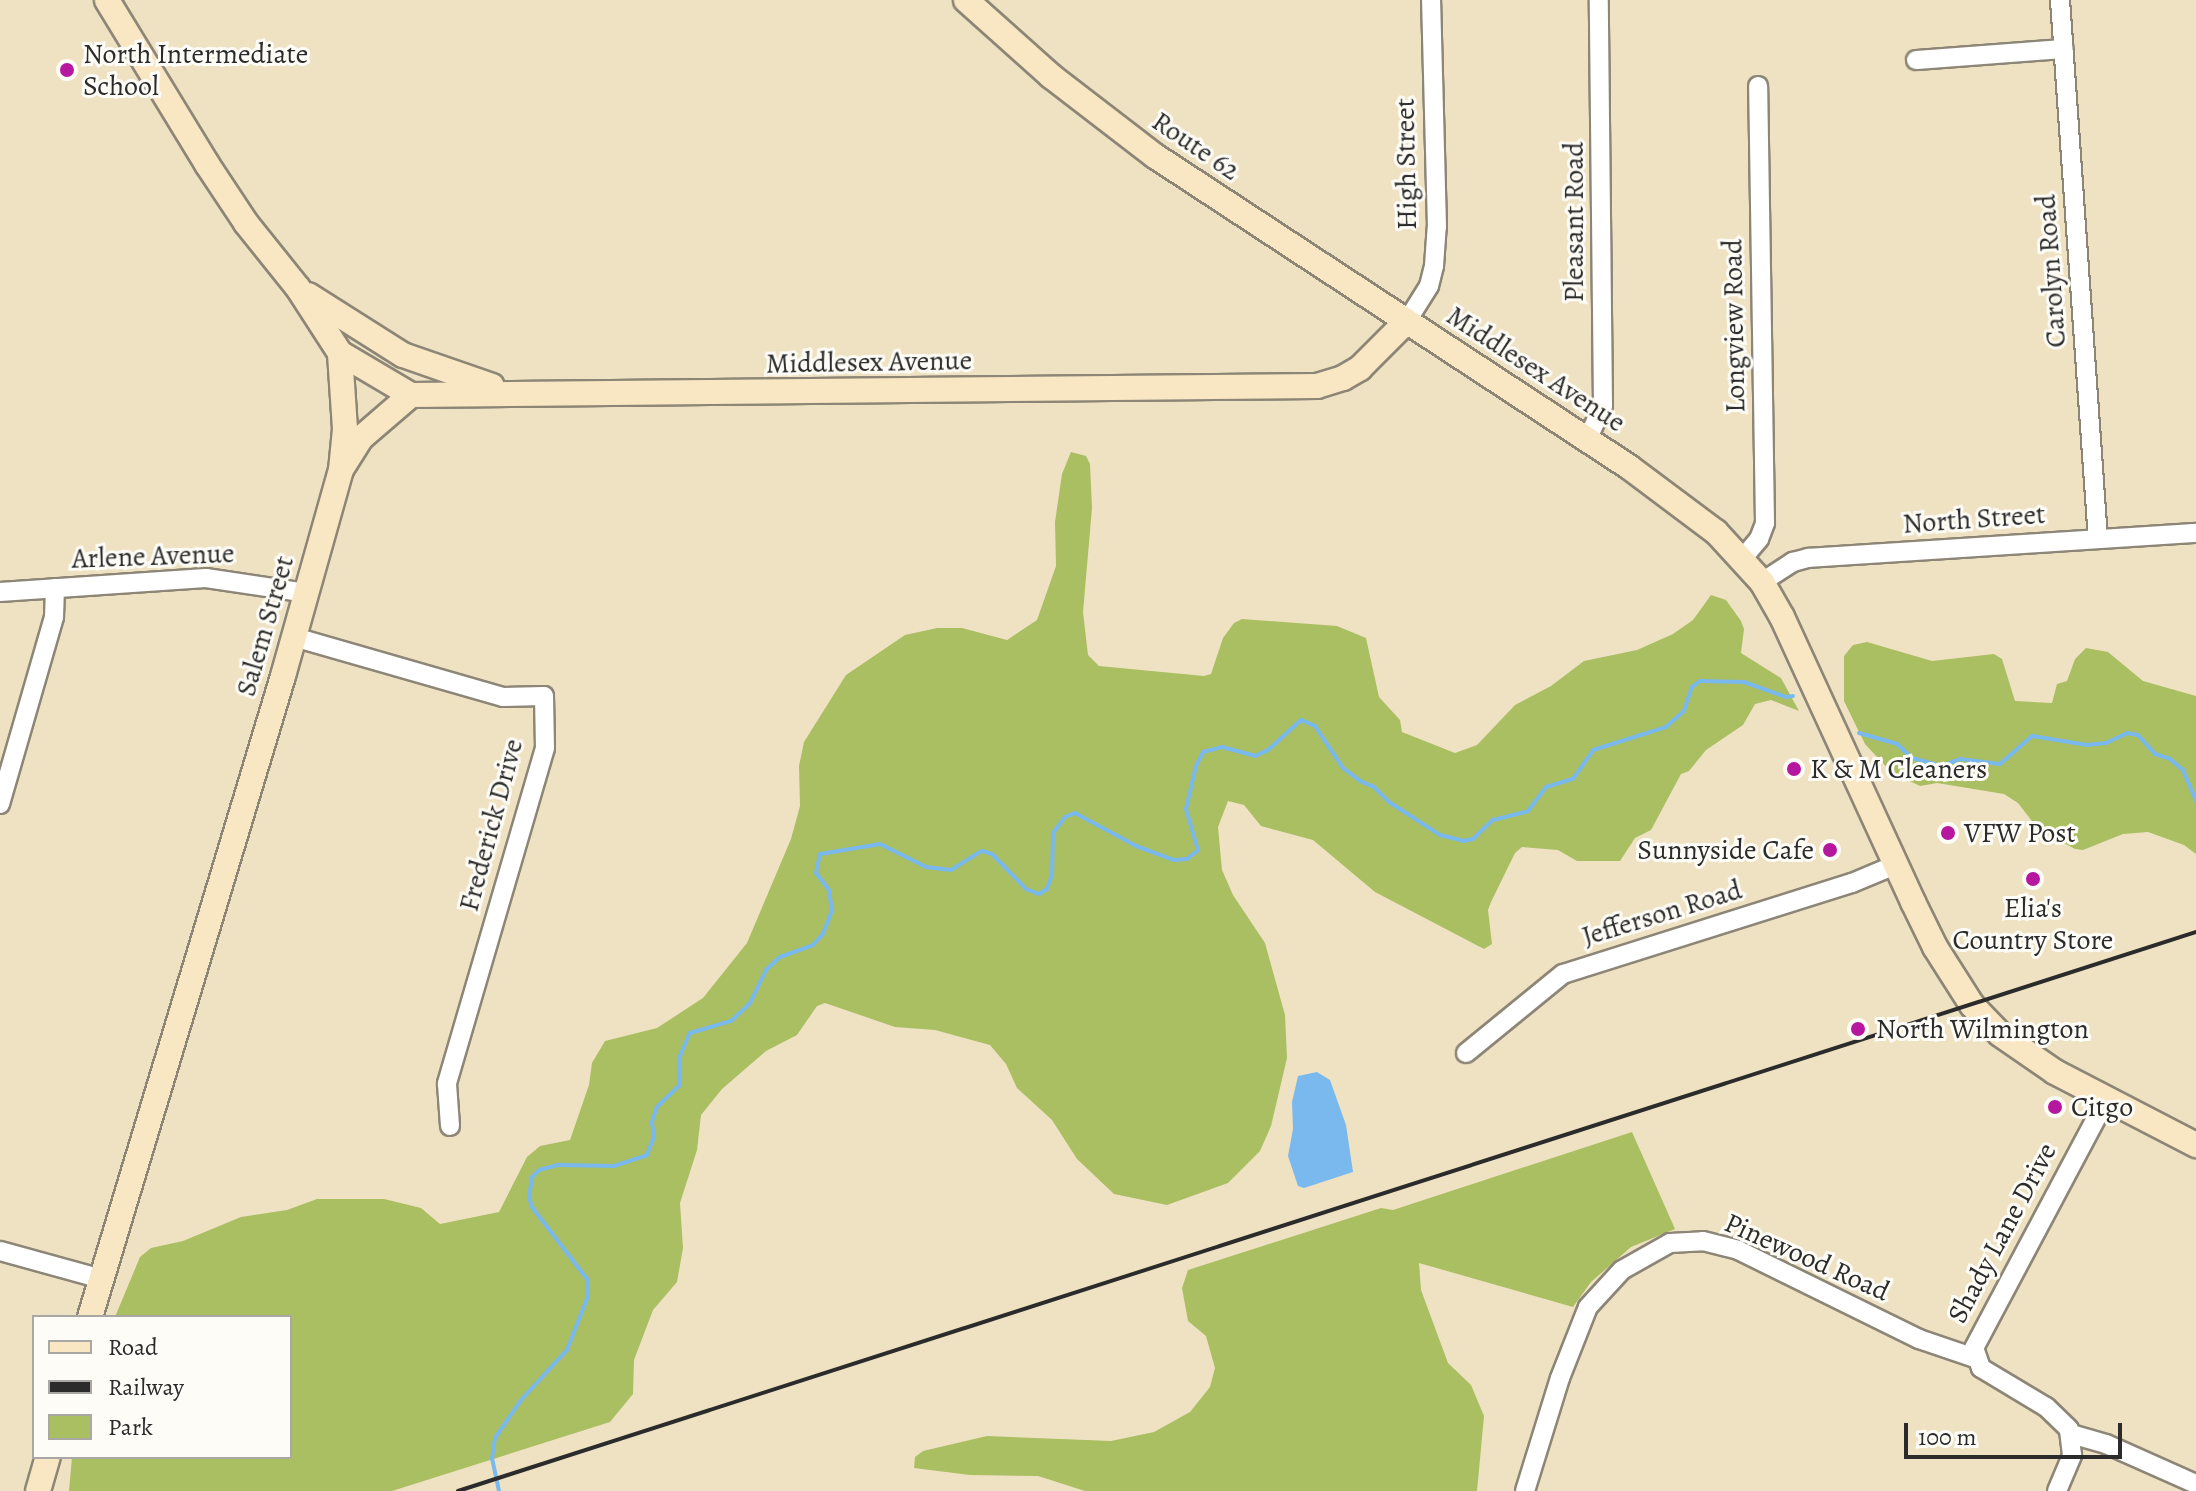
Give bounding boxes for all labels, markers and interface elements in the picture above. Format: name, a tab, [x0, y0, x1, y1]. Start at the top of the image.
place label: North Intermediate School	[83, 37, 308, 103]
marker: North Intermediate School	[58, 61, 76, 79]
street label: High Street	[1388, 98, 1424, 230]
street label: Route 62	[1146, 104, 1246, 188]
street label: Pleasant Road	[1557, 142, 1591, 302]
street label: Carolyn Road	[2029, 193, 2073, 349]
street label: Longview Road	[1716, 239, 1752, 413]
street label: Middlesex Avenue	[1440, 299, 1632, 439]
street label: Middlesex Avenue	[766, 343, 972, 381]
street label: North Street	[1902, 497, 2046, 541]
street label: Arlene Avenue	[71, 536, 235, 576]
street label: Salem Street	[229, 552, 301, 700]
street label: Frederick Drive	[452, 735, 530, 915]
place label: K & M Cleaners	[1810, 752, 1987, 786]
marker: K & M Cleaners	[1785, 760, 1803, 778]
place label: VFW Post	[1964, 816, 2076, 850]
marker: VFW Post	[1939, 824, 1957, 842]
place label: Sunnyside Cafe	[1637, 833, 1814, 867]
marker: Sunnyside Cafe	[1821, 841, 1839, 859]
marker: Elia's Country Store	[2024, 870, 2042, 888]
street label: Jefferson Road	[1578, 873, 1746, 953]
place label: Elia's Country Store	[1953, 891, 2113, 957]
place label: North Wilmington	[1876, 1012, 2089, 1046]
marker: North Wilmington	[1847, 1018, 1869, 1040]
place label: Citgo	[2071, 1090, 2133, 1124]
marker: Citgo	[2046, 1098, 2064, 1116]
street label: Shady Lane Drive	[1940, 1137, 2064, 1329]
street label: Pinewood Road	[1719, 1206, 1895, 1308]
legend	[32, 1315, 292, 1459]
text: Road	[108, 1331, 158, 1363]
text: Railway	[108, 1371, 184, 1403]
scale bar	[1908, 1407, 2126, 1457]
text: Park	[108, 1411, 153, 1443]
text: 100 m	[1918, 1421, 1977, 1453]

